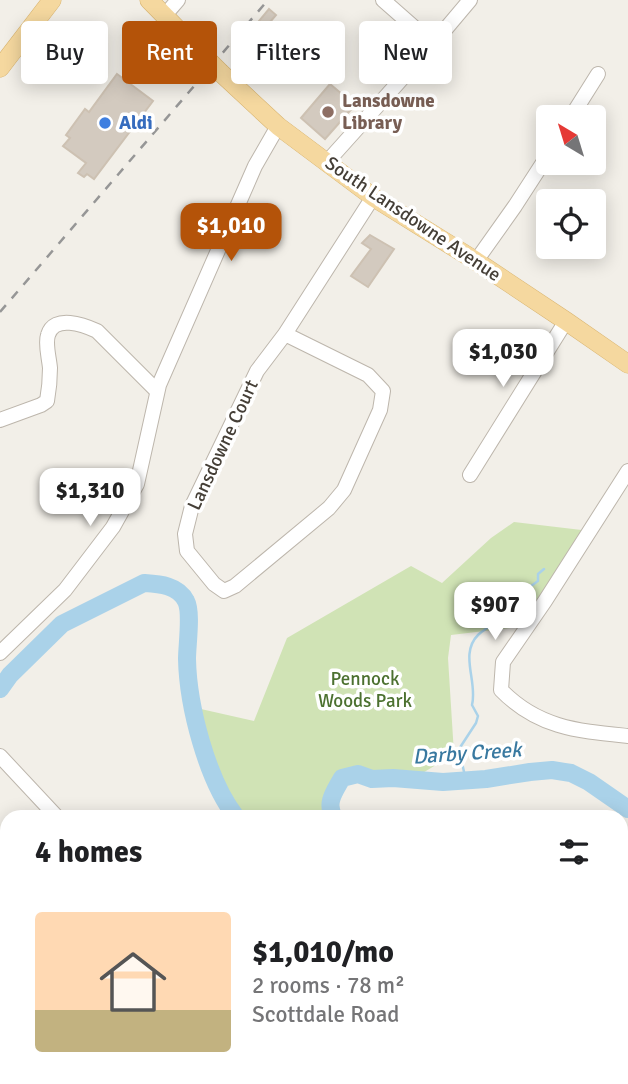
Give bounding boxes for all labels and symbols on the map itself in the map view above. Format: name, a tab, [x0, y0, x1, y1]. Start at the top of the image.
place label: Lansdowne Library	[342, 89, 435, 135]
marker: Lansdowne Library	[320, 104, 336, 120]
north arrow	[536, 105, 606, 175]
place label: Aldi	[119, 111, 153, 135]
marker: Aldi	[97, 115, 113, 131]
street label: South Lansdowne Avenue	[320, 151, 506, 287]
pin: $1,010	[174, 204, 288, 263]
pin: $1,030	[446, 330, 560, 389]
street label: Lansdowne Court	[182, 376, 264, 514]
pin: $1,310	[33, 468, 147, 528]
pin: $907	[454, 582, 536, 642]
park label: Pennock Woods Park	[318, 667, 413, 713]
water label: Darby Creek	[412, 736, 525, 770]

